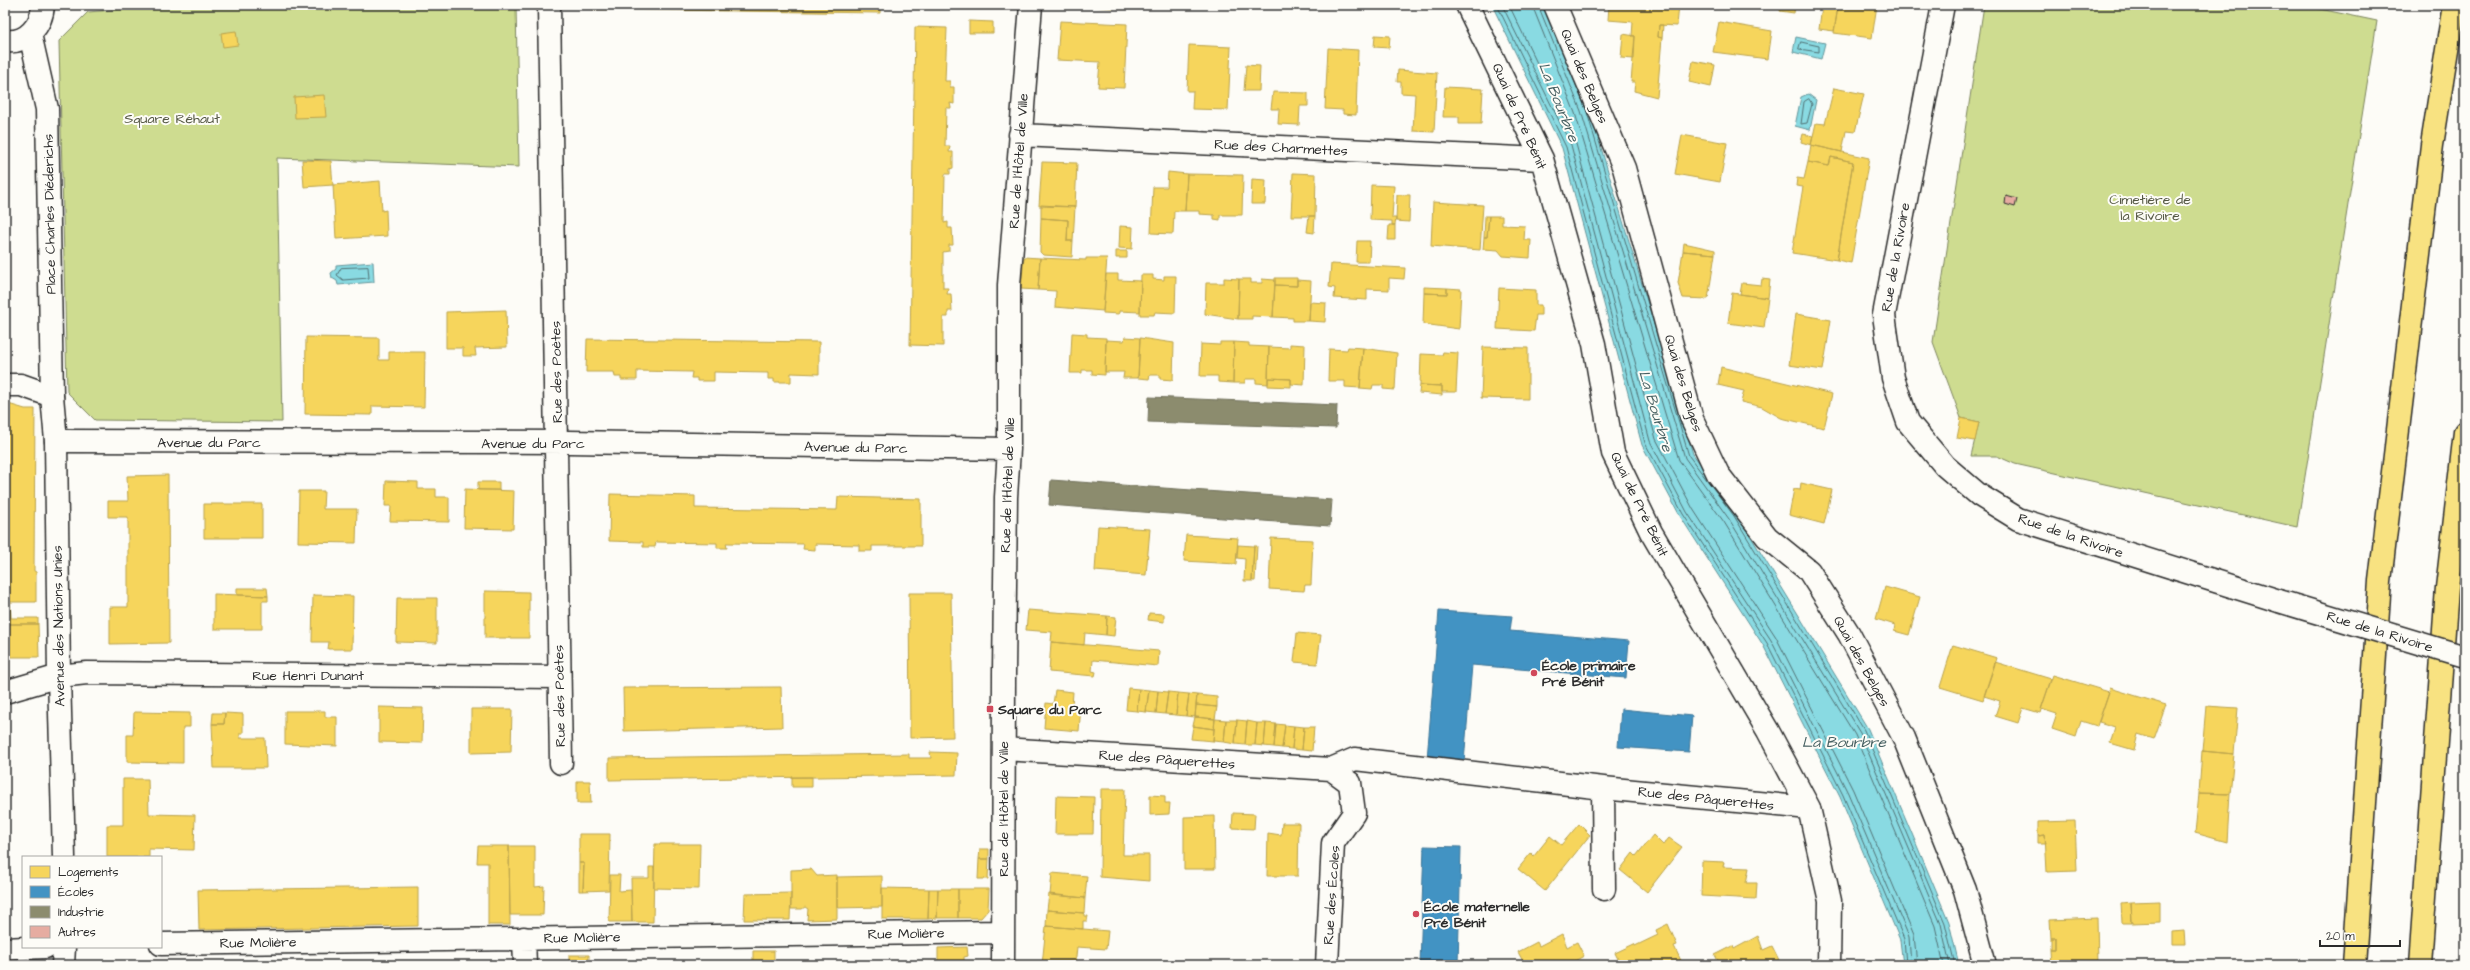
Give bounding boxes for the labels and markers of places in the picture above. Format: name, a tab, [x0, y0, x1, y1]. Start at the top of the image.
place label: École primaire Pré Bénit	[1542, 656, 1636, 692]
marker: École primaire Pré Bénit	[1529, 668, 1539, 678]
place label: Square du Parc	[997, 700, 1102, 720]
marker: Square du Parc	[985, 704, 995, 714]
place label: École maternelle Pré Bénit	[1424, 897, 1530, 933]
marker: École maternelle Pré Bénit	[1411, 909, 1421, 919]

